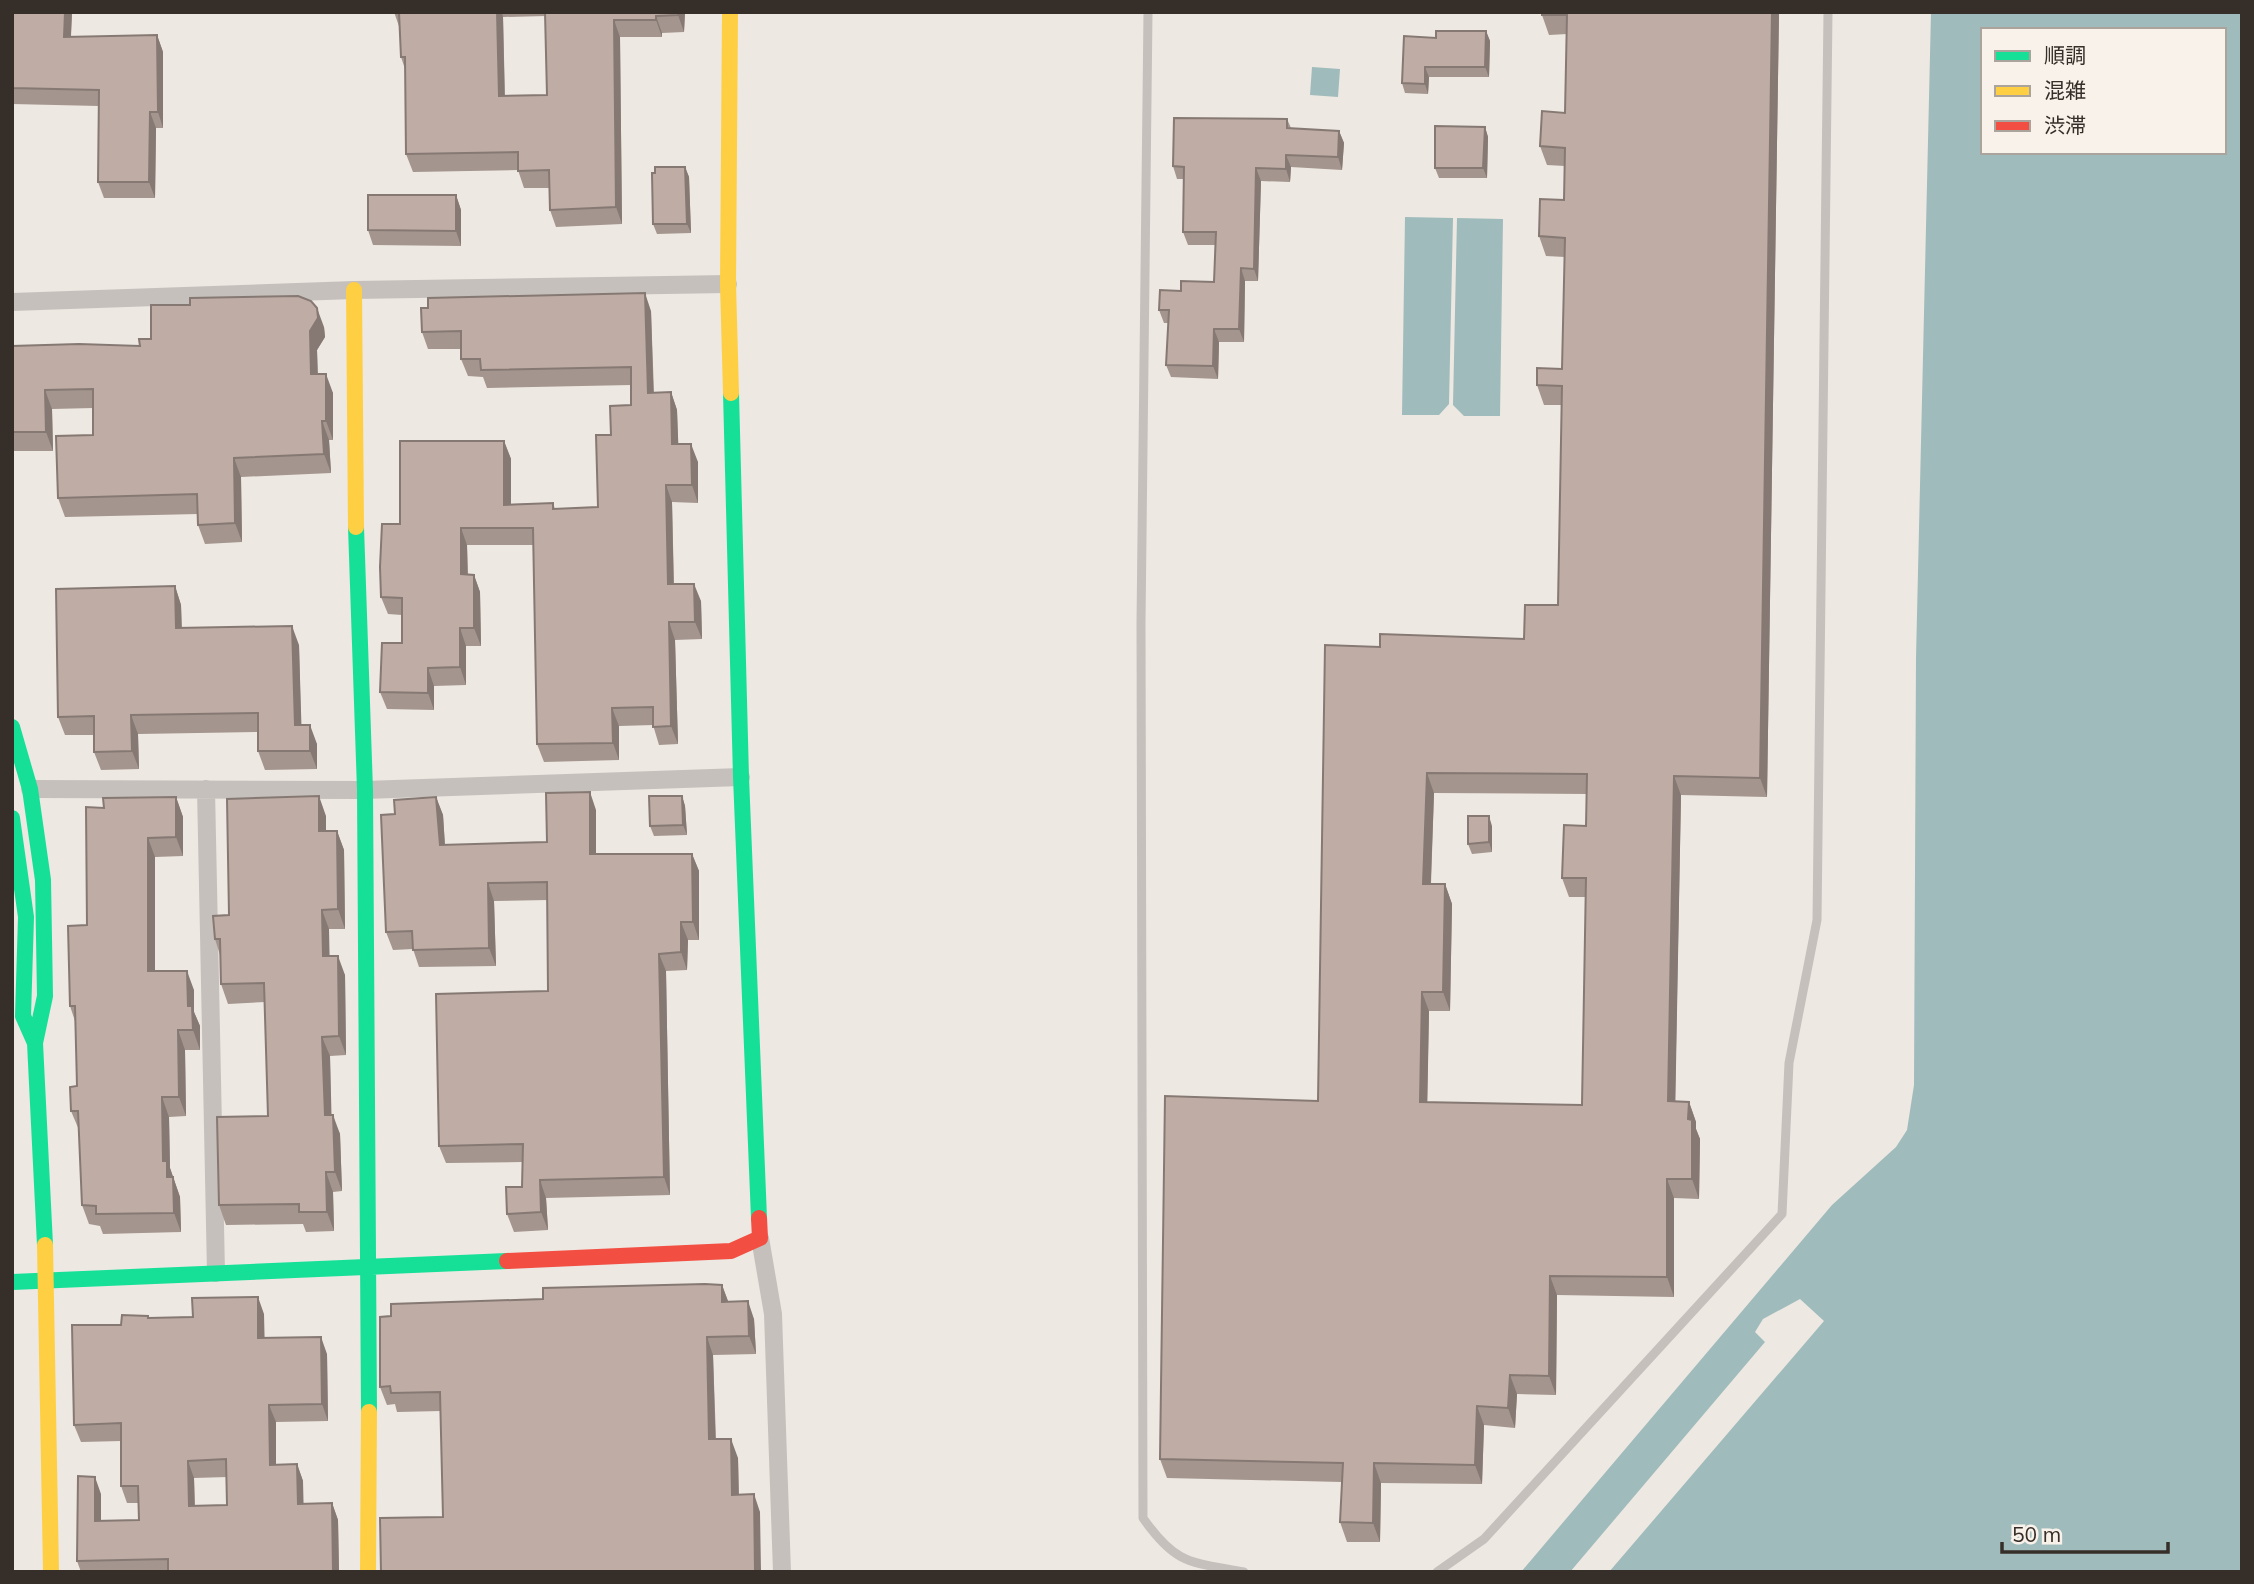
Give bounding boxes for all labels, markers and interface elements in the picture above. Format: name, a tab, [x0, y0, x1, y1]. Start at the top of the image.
legend	[1981, 28, 2226, 154]
text: 順調	[2044, 42, 2086, 68]
text: 混雑	[2044, 77, 2086, 103]
text: 渋滞	[2044, 112, 2086, 138]
scale bar	[2002, 1510, 2168, 1554]
text: 50 m	[2012, 1521, 2061, 1547]

